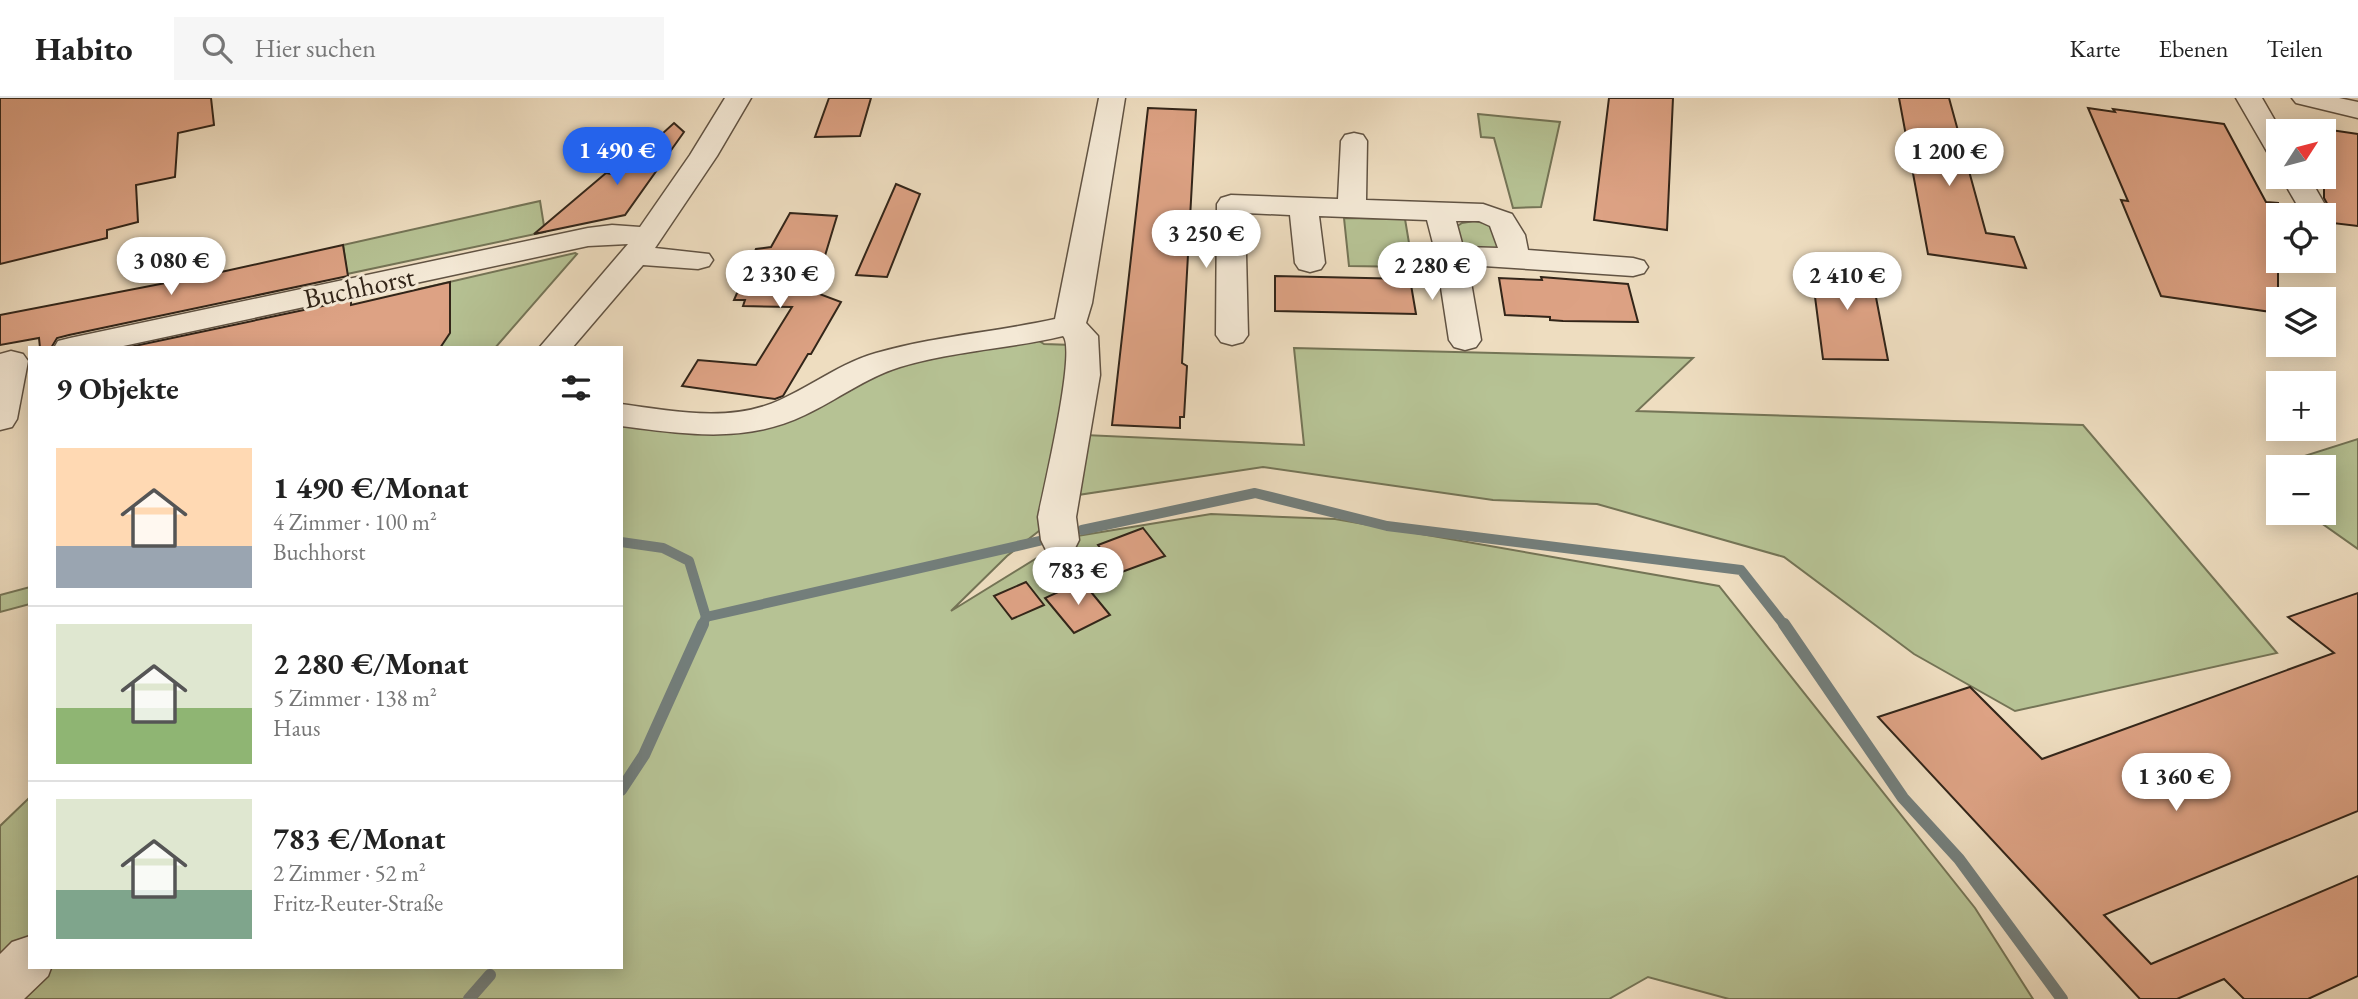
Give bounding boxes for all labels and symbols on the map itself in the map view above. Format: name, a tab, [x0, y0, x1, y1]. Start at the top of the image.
north arrow	[2266, 119, 2336, 189]
pin: 1 490 €	[552, 127, 682, 187]
pin: 1 200 €	[1884, 129, 2014, 188]
pin: 3 250 €	[1141, 211, 1271, 270]
pin: 3 080 €	[106, 238, 236, 297]
pin: 2 280 €	[1367, 242, 1497, 302]
pin: 2 330 €	[715, 250, 845, 310]
pin: 2 410 €	[1782, 252, 1912, 312]
street label: Buchhorst	[300, 258, 418, 316]
pin: 783 €	[1029, 547, 1127, 607]
pin: 1 360 €	[2111, 754, 2241, 813]

